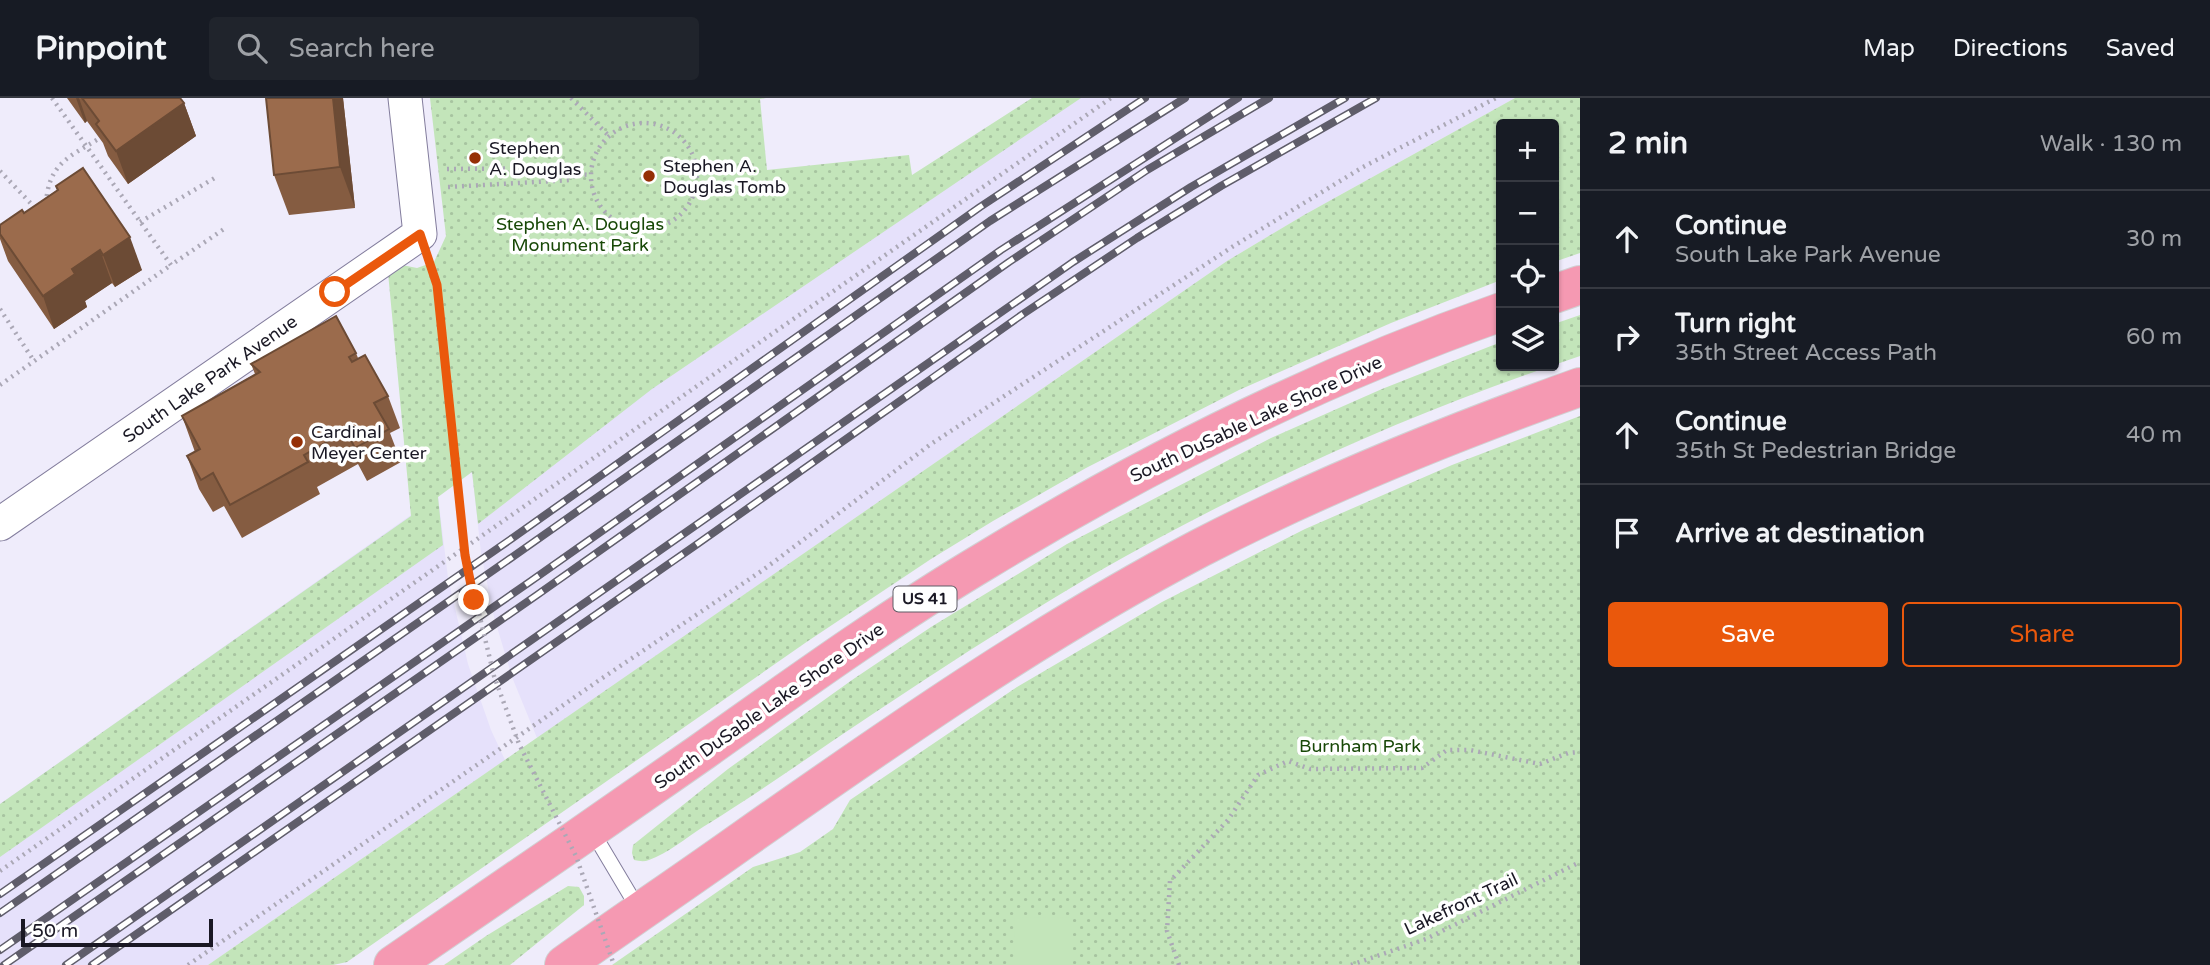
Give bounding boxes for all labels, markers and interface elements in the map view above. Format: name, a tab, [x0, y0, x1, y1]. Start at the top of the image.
search box	[209, 17, 699, 80]
text: Pinpoint	[35, 29, 167, 68]
icon: search	[233, 29, 271, 67]
text: Search here	[289, 33, 435, 64]
text: Map	[1863, 34, 1915, 63]
text: Directions	[1953, 34, 2068, 63]
text: Saved	[2106, 34, 2175, 63]
map controls	[1496, 119, 1559, 371]
button: +	[1496, 119, 1559, 182]
text: 2 min	[1608, 125, 1688, 162]
text: Walk · 130 m	[2040, 130, 2182, 158]
place label: Stephen A. Douglas	[489, 137, 581, 180]
marker: Stephen A. Douglas	[467, 150, 483, 166]
place label: Stephen A. Douglas Tomb	[663, 155, 786, 198]
marker: Stephen A. Douglas Tomb	[641, 168, 657, 184]
button: −	[1496, 182, 1559, 245]
text: Continue	[1675, 210, 1787, 241]
park label: Stephen A. Douglas Monument Park	[496, 213, 664, 256]
icon: ahead	[1608, 220, 1646, 258]
text: 30 m	[2126, 225, 2182, 253]
text: South Lake Park Avenue	[1675, 241, 1941, 269]
button: locate	[1496, 245, 1559, 308]
route start	[319, 276, 350, 307]
button: layers	[1496, 308, 1559, 371]
text: Turn right	[1675, 308, 1796, 339]
street label: South Lake Park Avenue	[118, 310, 302, 448]
icon: right	[1608, 318, 1646, 356]
text: 60 m	[2126, 323, 2182, 351]
text: 35th Street Access Path	[1675, 339, 1937, 367]
street label: South DuSable Lake Shore Drive	[1127, 351, 1385, 487]
text: Continue	[1675, 406, 1787, 437]
icon: ahead	[1608, 416, 1646, 454]
place label: Cardinal Meyer Center	[311, 421, 427, 464]
text: 40 m	[2126, 421, 2182, 449]
marker: Cardinal Meyer Center	[289, 434, 305, 450]
text: 35th St Pedestrian Bridge	[1675, 437, 1956, 465]
icon: arrive	[1608, 514, 1646, 552]
text: Arrive at destination	[1675, 518, 1925, 549]
route end	[458, 584, 489, 615]
road number: US 41	[894, 586, 956, 612]
button: Save	[1608, 602, 1888, 667]
button: Share	[1902, 602, 2182, 667]
street label: South DuSable Lake Shore Drive	[650, 618, 888, 794]
park label: Burnham Park	[1299, 735, 1421, 757]
street label: Lakefront Trail	[1401, 868, 1521, 940]
scale bar	[21, 916, 214, 948]
text: 50 m	[32, 920, 78, 942]

